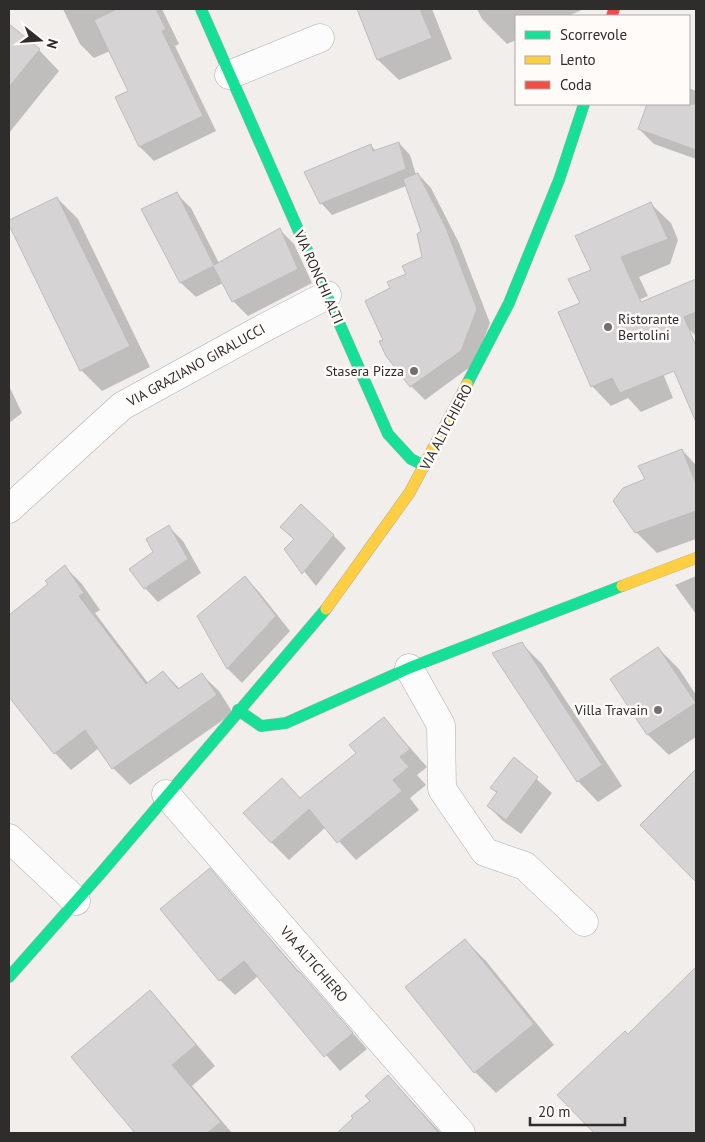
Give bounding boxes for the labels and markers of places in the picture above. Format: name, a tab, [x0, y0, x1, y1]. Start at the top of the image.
place label: Ristorante Bertolini	[618, 310, 679, 344]
marker: Ristorante Bertolini	[602, 321, 614, 333]
place label: Stasera Pizza	[325, 362, 404, 380]
marker: Stasera Pizza	[408, 365, 420, 377]
place label: Villa Travain	[574, 701, 648, 719]
marker: Villa Travain	[652, 704, 664, 716]

